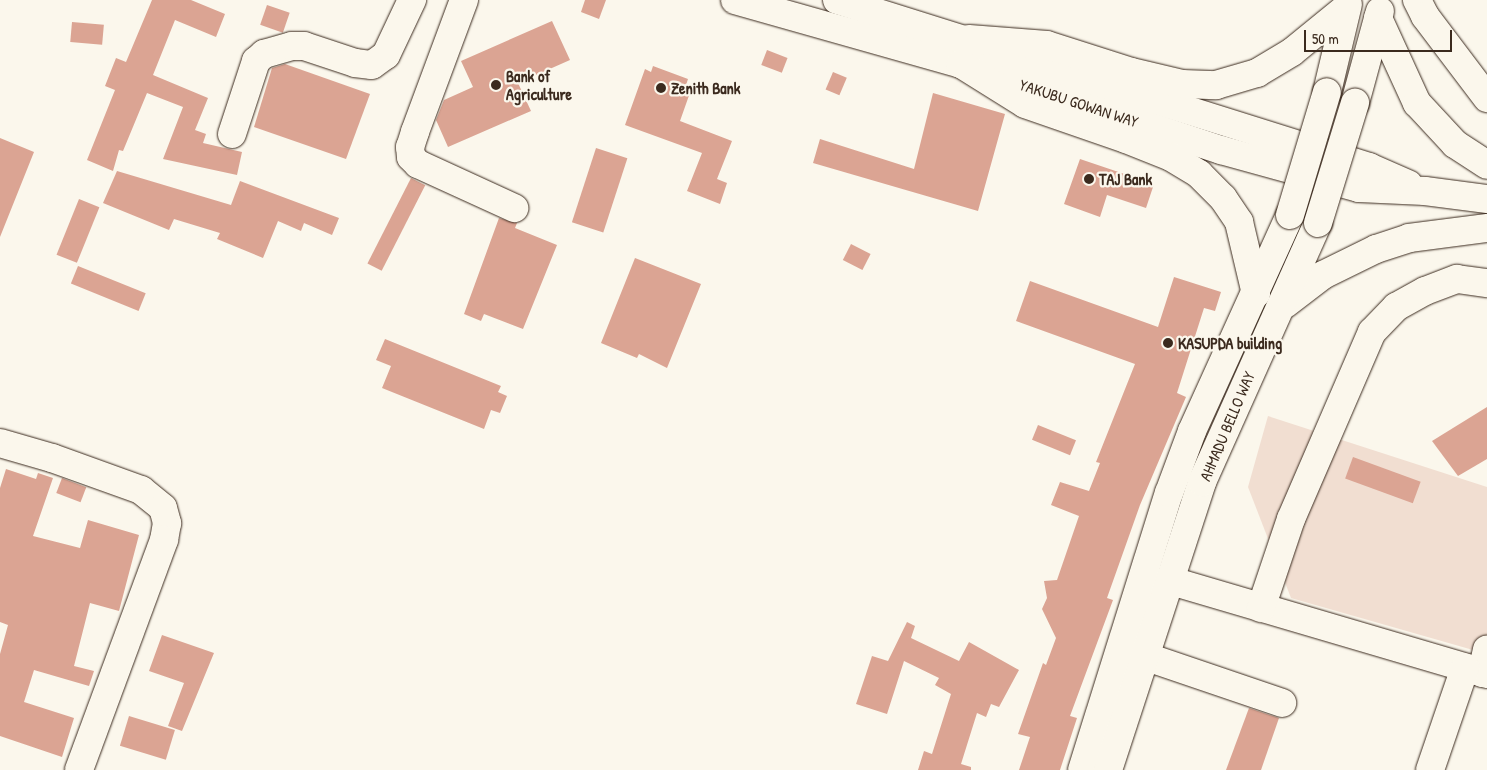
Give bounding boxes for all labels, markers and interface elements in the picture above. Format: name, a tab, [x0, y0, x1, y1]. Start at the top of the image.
scale bar	[1307, 20, 1454, 52]
text: 50 m	[1312, 28, 1339, 49]
place label: Bank of Agriculture	[506, 66, 572, 104]
street label: YAKUBU GOWAN WAY	[1017, 75, 1141, 131]
place label: Zenith Bank	[671, 78, 740, 98]
marker: Bank of Agriculture	[490, 79, 502, 91]
marker: Zenith Bank	[655, 82, 667, 94]
place label: TAJ Bank	[1099, 169, 1152, 189]
marker: TAJ Bank	[1083, 173, 1095, 185]
place label: KASUPDA building	[1178, 333, 1282, 353]
marker: KASUPDA building	[1162, 337, 1174, 349]
street label: AHMADU BELLO WAY	[1195, 368, 1259, 484]

